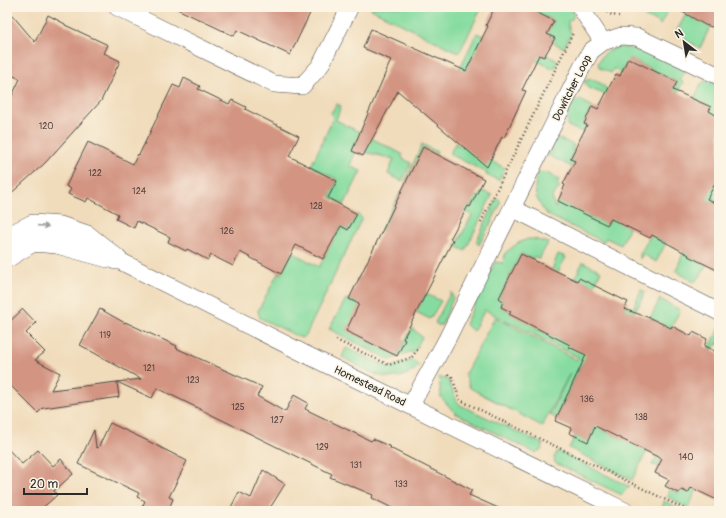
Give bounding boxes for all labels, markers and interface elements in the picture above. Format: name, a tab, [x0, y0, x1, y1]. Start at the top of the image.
north arrow	[664, 22, 704, 62]
text: N	[673, 26, 686, 41]
street label: Dowitcher Loop	[550, 53, 594, 123]
house number: 120	[39, 121, 53, 132]
house number: 122	[88, 168, 102, 179]
house number: 124	[132, 186, 147, 197]
house number: 128	[309, 201, 323, 212]
one-way arrow	[37, 222, 49, 229]
house number: 126	[220, 226, 234, 237]
house number: 119	[99, 330, 111, 341]
house number: 121	[143, 363, 155, 374]
street label: Homestead Road	[332, 363, 408, 409]
house number: 123	[186, 375, 200, 386]
house number: 136	[580, 394, 594, 405]
house number: 125	[231, 402, 245, 413]
house number: 138	[634, 412, 648, 423]
house number: 127	[270, 415, 284, 426]
house number: 129	[315, 442, 329, 453]
house number: 140	[679, 452, 693, 463]
house number: 131	[350, 460, 362, 471]
scale bar	[24, 470, 87, 496]
text: 20 m	[30, 477, 59, 492]
house number: 133	[394, 479, 408, 490]

